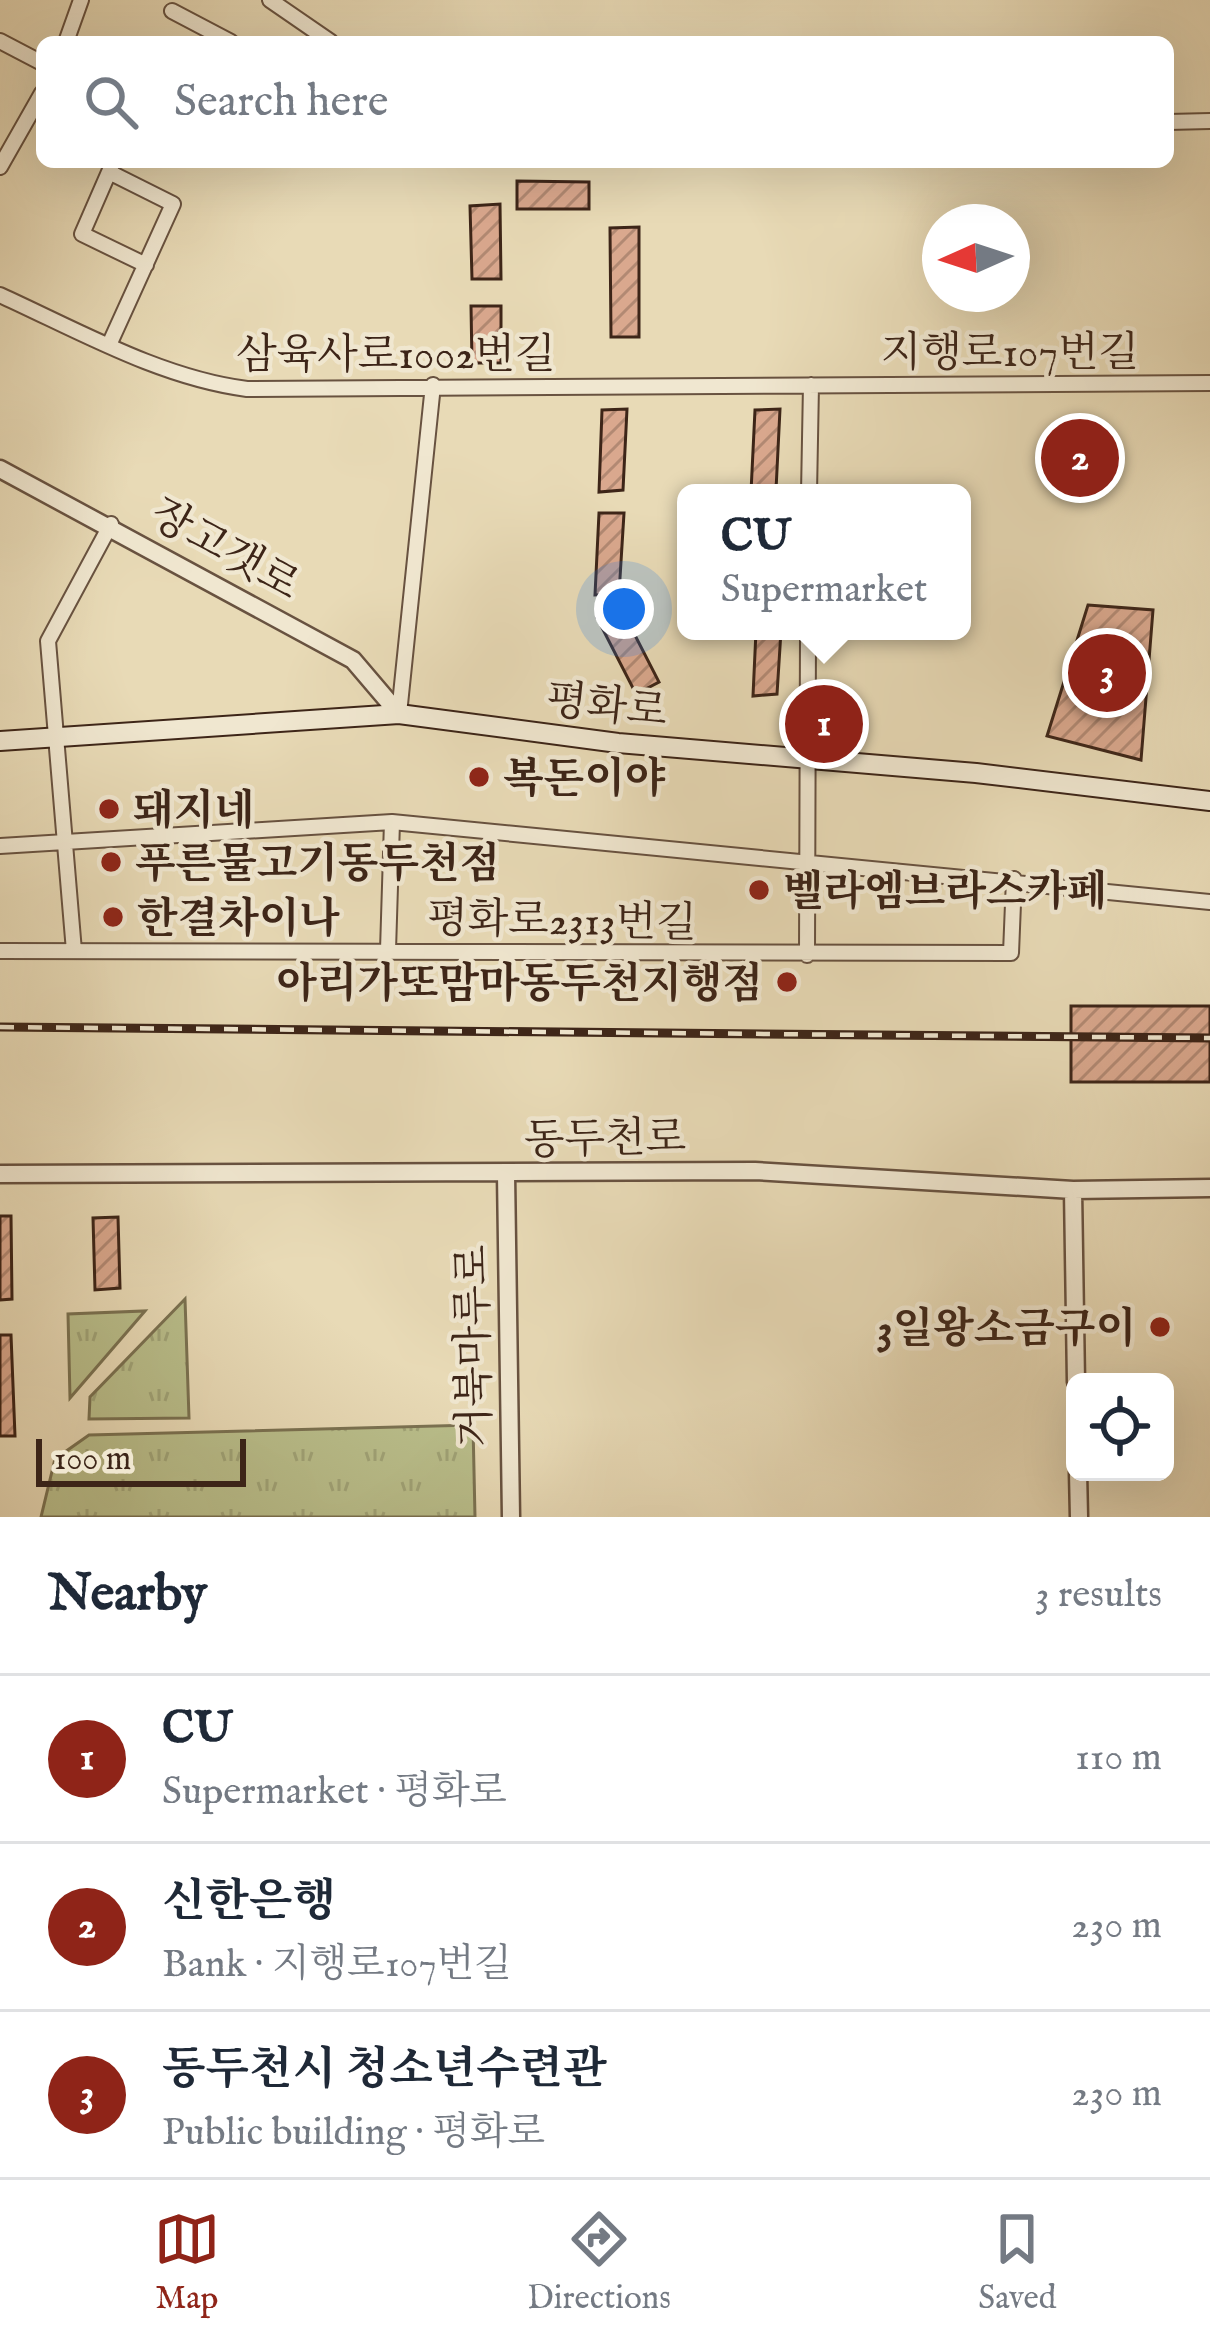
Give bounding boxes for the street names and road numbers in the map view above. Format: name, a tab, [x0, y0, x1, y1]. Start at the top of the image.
street label: 지행로107번길	[881, 328, 1139, 381]
street label: 삼육사로1002번길	[236, 330, 556, 383]
street label: 장고갯로	[140, 489, 308, 614]
street label: 평화로	[543, 675, 670, 740]
street label: 평화로2313번길	[427, 894, 697, 951]
street label: 동두천로	[523, 1113, 687, 1168]
street label: 거북마루로	[447, 1244, 504, 1448]

